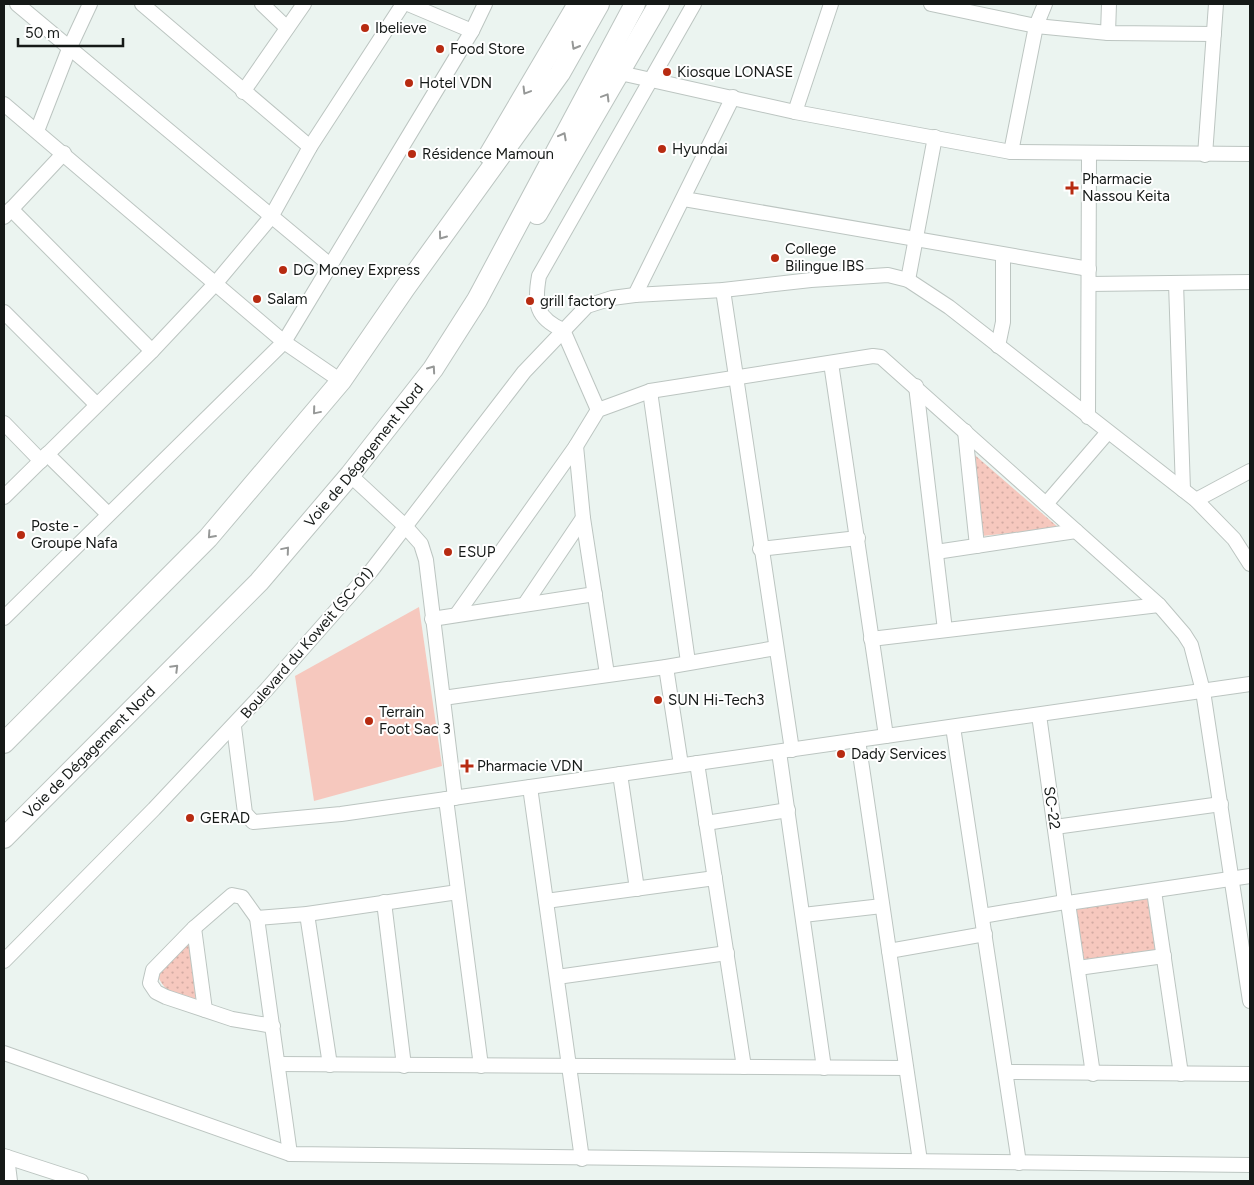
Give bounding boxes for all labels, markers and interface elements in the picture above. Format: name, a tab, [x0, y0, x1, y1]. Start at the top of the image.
scale bar	[18, 15, 122, 47]
place label: Ibelieve	[375, 19, 427, 37]
marker: Ibelieve	[359, 22, 371, 34]
text: 50 m	[25, 24, 60, 42]
place label: Food Store	[450, 40, 525, 58]
one-way arrow	[571, 41, 581, 50]
marker: Food Store	[434, 43, 446, 55]
place label: Kiosque LONASE	[677, 63, 793, 81]
marker: Kiosque LONASE	[661, 66, 673, 78]
place label: Hotel VDN	[419, 74, 492, 92]
marker: Hotel VDN	[403, 77, 415, 89]
one-way arrow	[522, 85, 532, 94]
one-way arrow	[600, 93, 610, 102]
one-way arrow	[557, 133, 567, 142]
place label: Hyundai	[672, 140, 728, 158]
marker: Hyundai	[656, 143, 668, 155]
place label: Résidence Mamoun	[422, 145, 554, 163]
marker: Résidence Mamoun	[406, 148, 418, 160]
place label: Pharmacie Nassou Keita	[1082, 170, 1170, 205]
marker: Pharmacie Nassou Keita	[1066, 182, 1078, 194]
one-way arrow	[439, 231, 448, 240]
place label: College Bilingue IBS	[785, 240, 864, 275]
marker: College Bilingue IBS	[769, 252, 781, 264]
place label: DG Money Express	[293, 261, 420, 279]
marker: DG Money Express	[277, 264, 289, 276]
place label: Salam	[267, 290, 308, 308]
place label: grill factory	[540, 292, 616, 310]
marker: Salam	[251, 293, 263, 305]
marker: grill factory	[524, 295, 536, 307]
one-way arrow	[426, 365, 435, 375]
street label: Voie de Dégagement Nord	[301, 380, 427, 531]
one-way arrow	[314, 405, 322, 414]
place label: Poste - Groupe Nafa	[31, 517, 118, 552]
marker: Poste - Groupe Nafa	[15, 529, 27, 541]
one-way arrow	[208, 529, 217, 538]
place label: ESUP	[458, 543, 496, 561]
marker: ESUP	[442, 546, 454, 558]
one-way arrow	[281, 547, 289, 556]
street label: Boulevard du Koweit (SC-01)	[237, 564, 377, 722]
one-way arrow	[169, 665, 178, 674]
street label: Voie de Dégagement Nord	[20, 682, 159, 822]
place label: SUN Hi-Tech3	[668, 691, 764, 709]
marker: SUN Hi-Tech3	[652, 694, 664, 706]
place label: Terrain Foot Sac 3	[379, 703, 451, 738]
marker: Terrain Foot Sac 3	[363, 715, 375, 727]
place label: Dady Services	[851, 745, 946, 763]
marker: Dady Services	[835, 748, 847, 760]
place label: Pharmacie VDN	[477, 757, 583, 775]
marker: Pharmacie VDN	[461, 760, 473, 772]
street label: SC-22	[1040, 785, 1064, 831]
place label: GERAD	[200, 809, 250, 827]
marker: GERAD	[184, 812, 196, 824]

